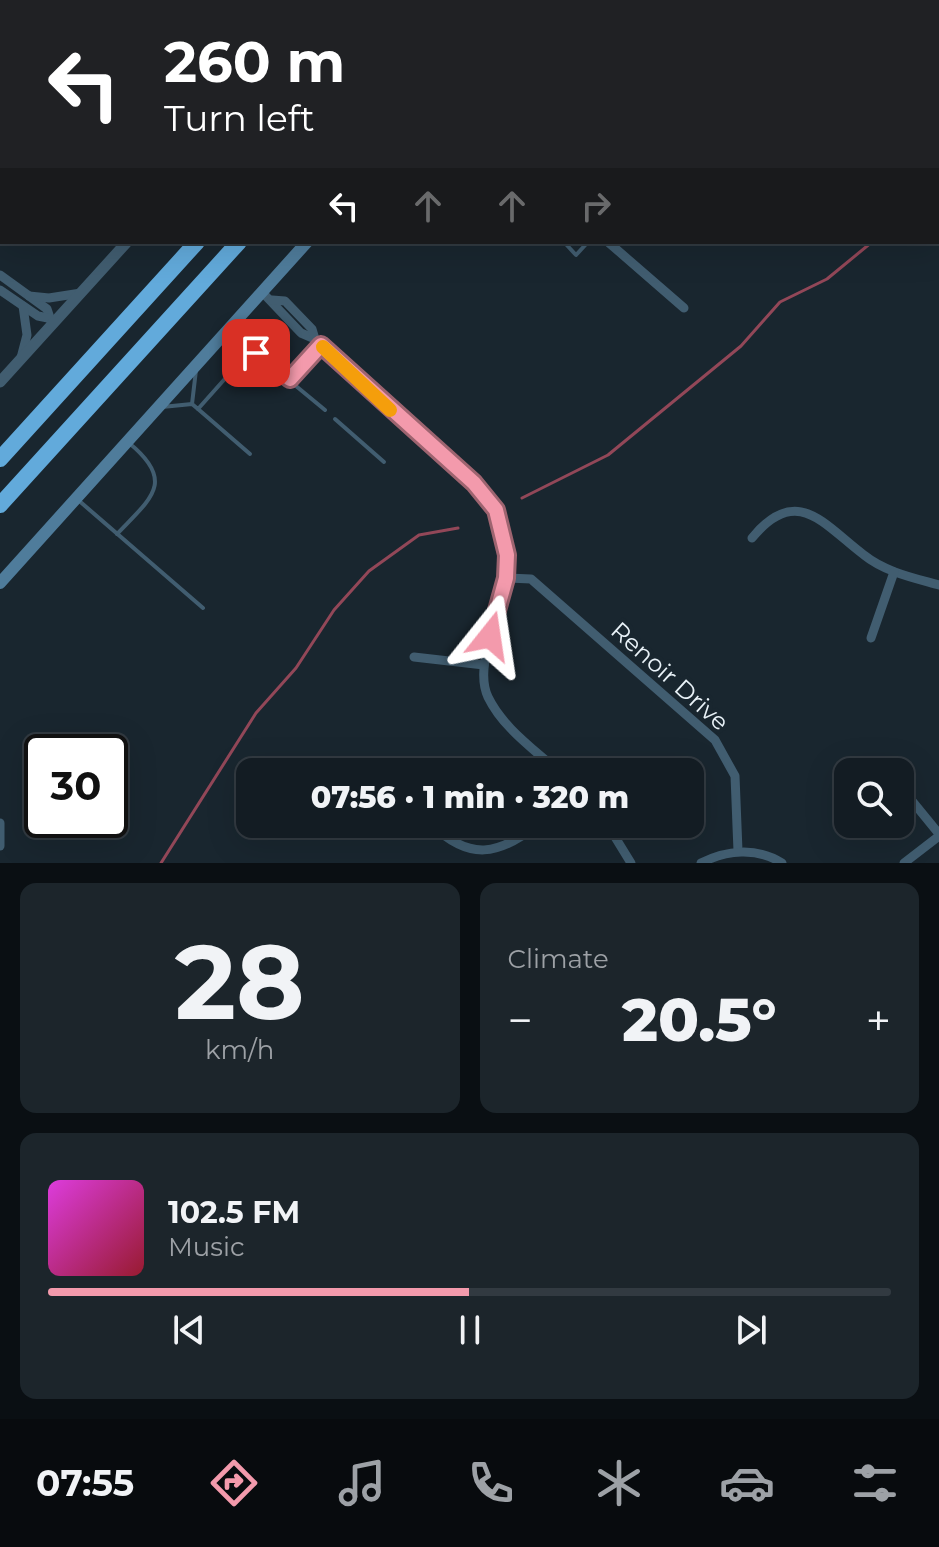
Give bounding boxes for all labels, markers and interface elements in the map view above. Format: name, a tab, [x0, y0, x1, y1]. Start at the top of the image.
text: 260 m	[164, 28, 345, 96]
icon: left	[32, 32, 136, 136]
text: Turn left	[164, 96, 315, 140]
icon: left	[322, 184, 366, 228]
icon: ahead	[406, 184, 450, 228]
icon: ahead	[490, 184, 534, 228]
icon: right	[574, 184, 618, 228]
pin	[222, 319, 290, 387]
icon: arrive	[234, 331, 278, 375]
position arrow	[448, 594, 532, 678]
street label: Renoir Drive	[605, 616, 735, 736]
speed limit sign: 30	[24, 734, 128, 838]
map controls	[834, 758, 914, 838]
button: search	[834, 758, 914, 838]
text: 07:56 · 1 min · 320 m	[311, 779, 629, 816]
text: 28	[175, 918, 305, 1045]
text: Climate	[508, 943, 609, 975]
text: 20.5°	[622, 983, 776, 1056]
text: −	[508, 993, 533, 1047]
text: +	[866, 993, 891, 1047]
text: km/h	[205, 1034, 274, 1066]
text: 102.5 FM	[168, 1194, 300, 1231]
text: Music	[168, 1231, 245, 1263]
icon: previous	[167, 1308, 211, 1352]
icon: pause	[448, 1308, 492, 1352]
icon: next	[729, 1308, 773, 1352]
icon: directions	[206, 1455, 262, 1511]
icon: music	[334, 1455, 390, 1511]
icon: phone	[463, 1455, 519, 1511]
icon: climate	[591, 1455, 647, 1511]
icon: car	[719, 1455, 775, 1511]
icon: filters	[847, 1455, 903, 1511]
text: 07:55	[36, 1461, 134, 1505]

